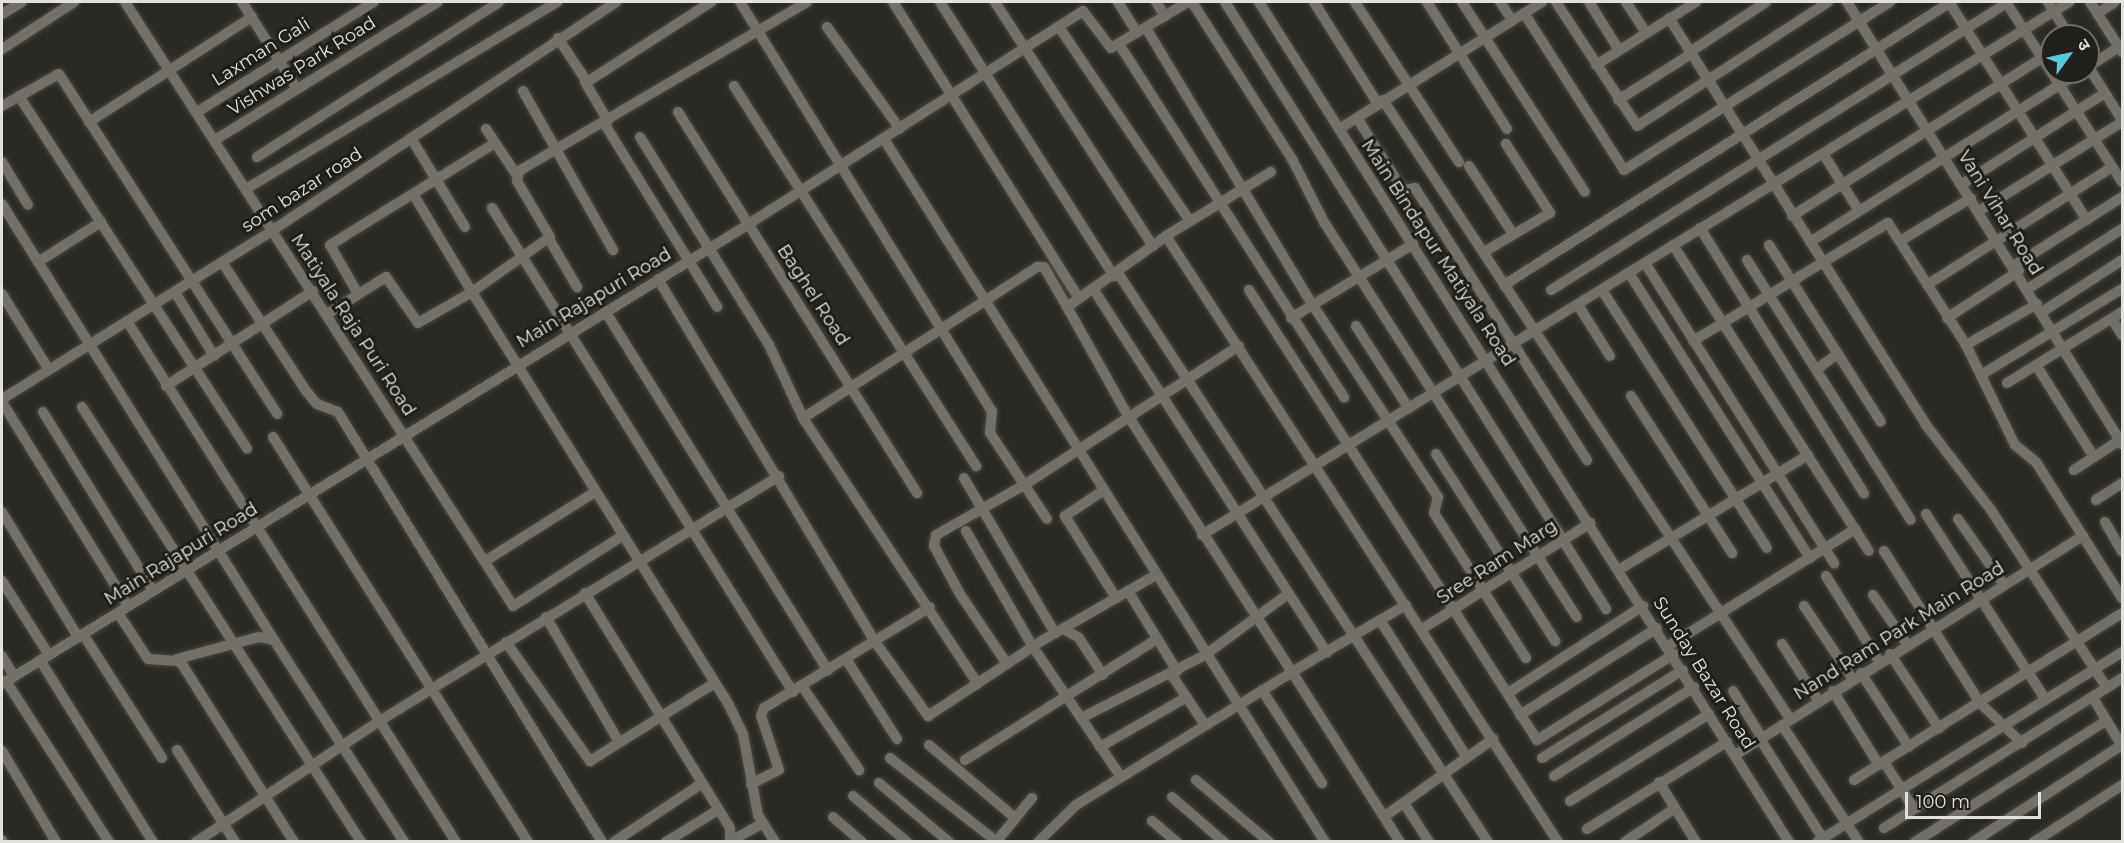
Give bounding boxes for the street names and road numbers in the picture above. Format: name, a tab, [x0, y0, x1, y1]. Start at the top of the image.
street label: Vishwas Park Road	[224, 12, 380, 120]
street label: Laxman Gali	[208, 13, 314, 91]
street label: Main Bindapur Matiyala Road	[1356, 135, 1520, 371]
street label: som bazar road	[238, 143, 366, 237]
street label: Vani Vihar Road	[1953, 147, 2047, 279]
street label: Matiyala Raja Puri Road	[286, 230, 420, 420]
street label: Baghel Road	[772, 240, 854, 350]
street label: Main Rajapuri Road	[513, 243, 675, 353]
street label: Main Rajapuri Road	[100, 498, 262, 610]
street label: Sree Ram Marg	[1433, 515, 1561, 609]
street label: Nand Ram Park Main Road	[1790, 557, 2008, 705]
street label: Sunday Bazar Road	[1648, 593, 1760, 753]

